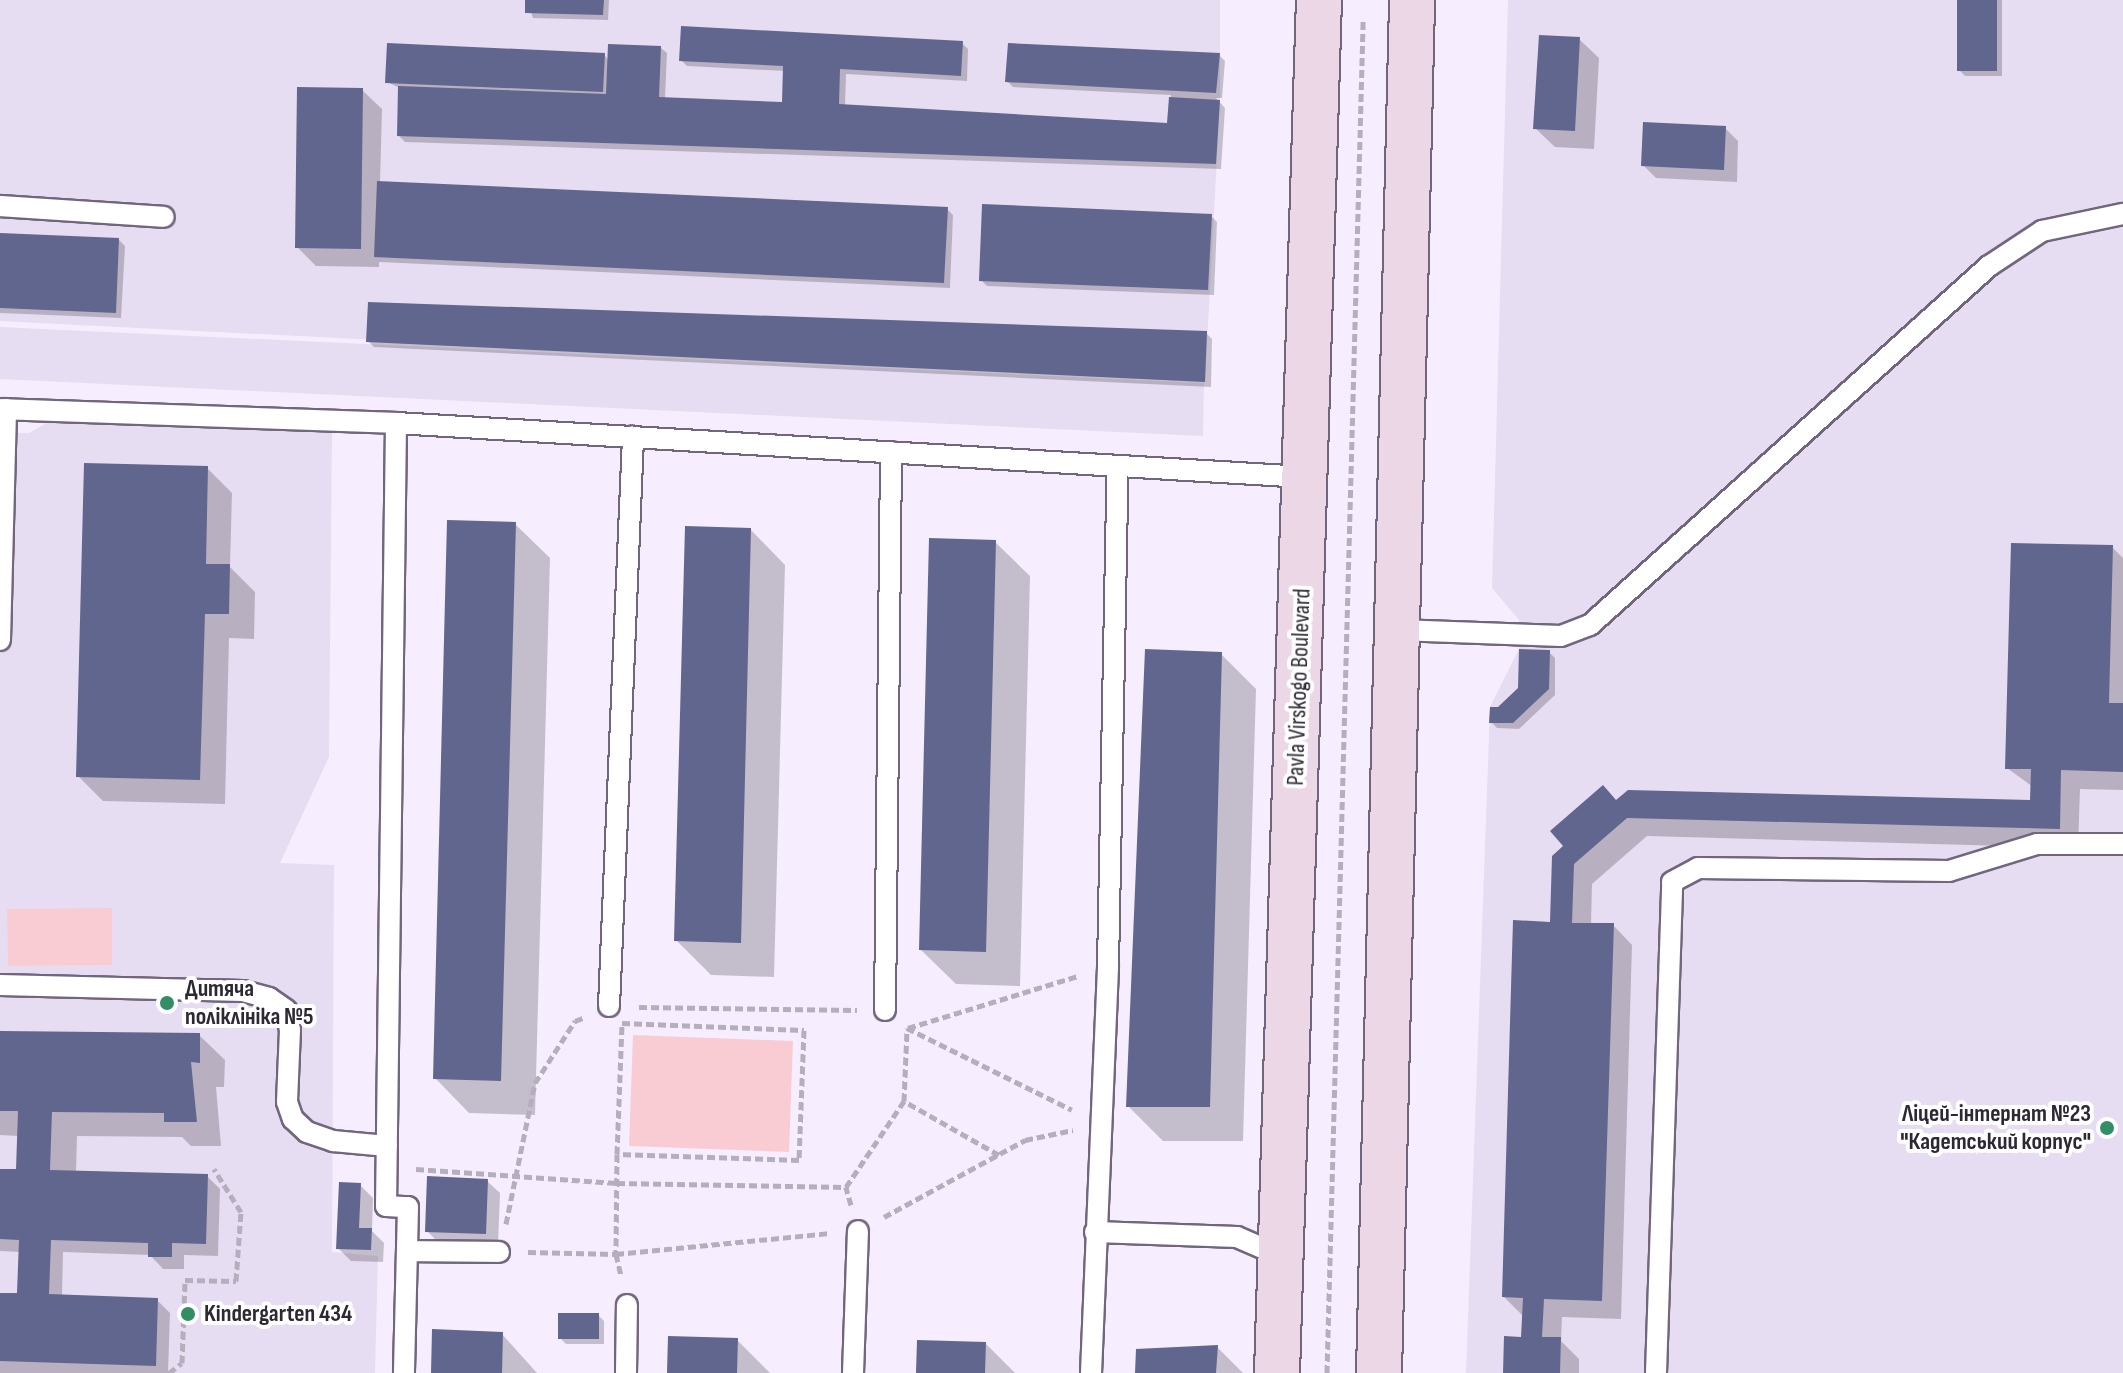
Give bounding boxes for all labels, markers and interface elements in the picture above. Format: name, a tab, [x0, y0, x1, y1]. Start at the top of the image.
street label: Pavla Virskogo Boulevard	[1281, 588, 1317, 786]
place label: Дитяча поліклініка №5	[185, 975, 313, 1031]
marker: Дитяча поліклініка №5	[156, 992, 178, 1014]
place label: Ліцей-інтернат №23 "Кадетський корпус"	[1900, 1100, 2091, 1156]
marker: Ліцей-інтернат №23 "Кадетський корпус"	[2098, 1119, 2116, 1137]
place label: Kindergarten 434	[204, 1300, 352, 1328]
marker: Kindergarten 434	[179, 1305, 197, 1323]

